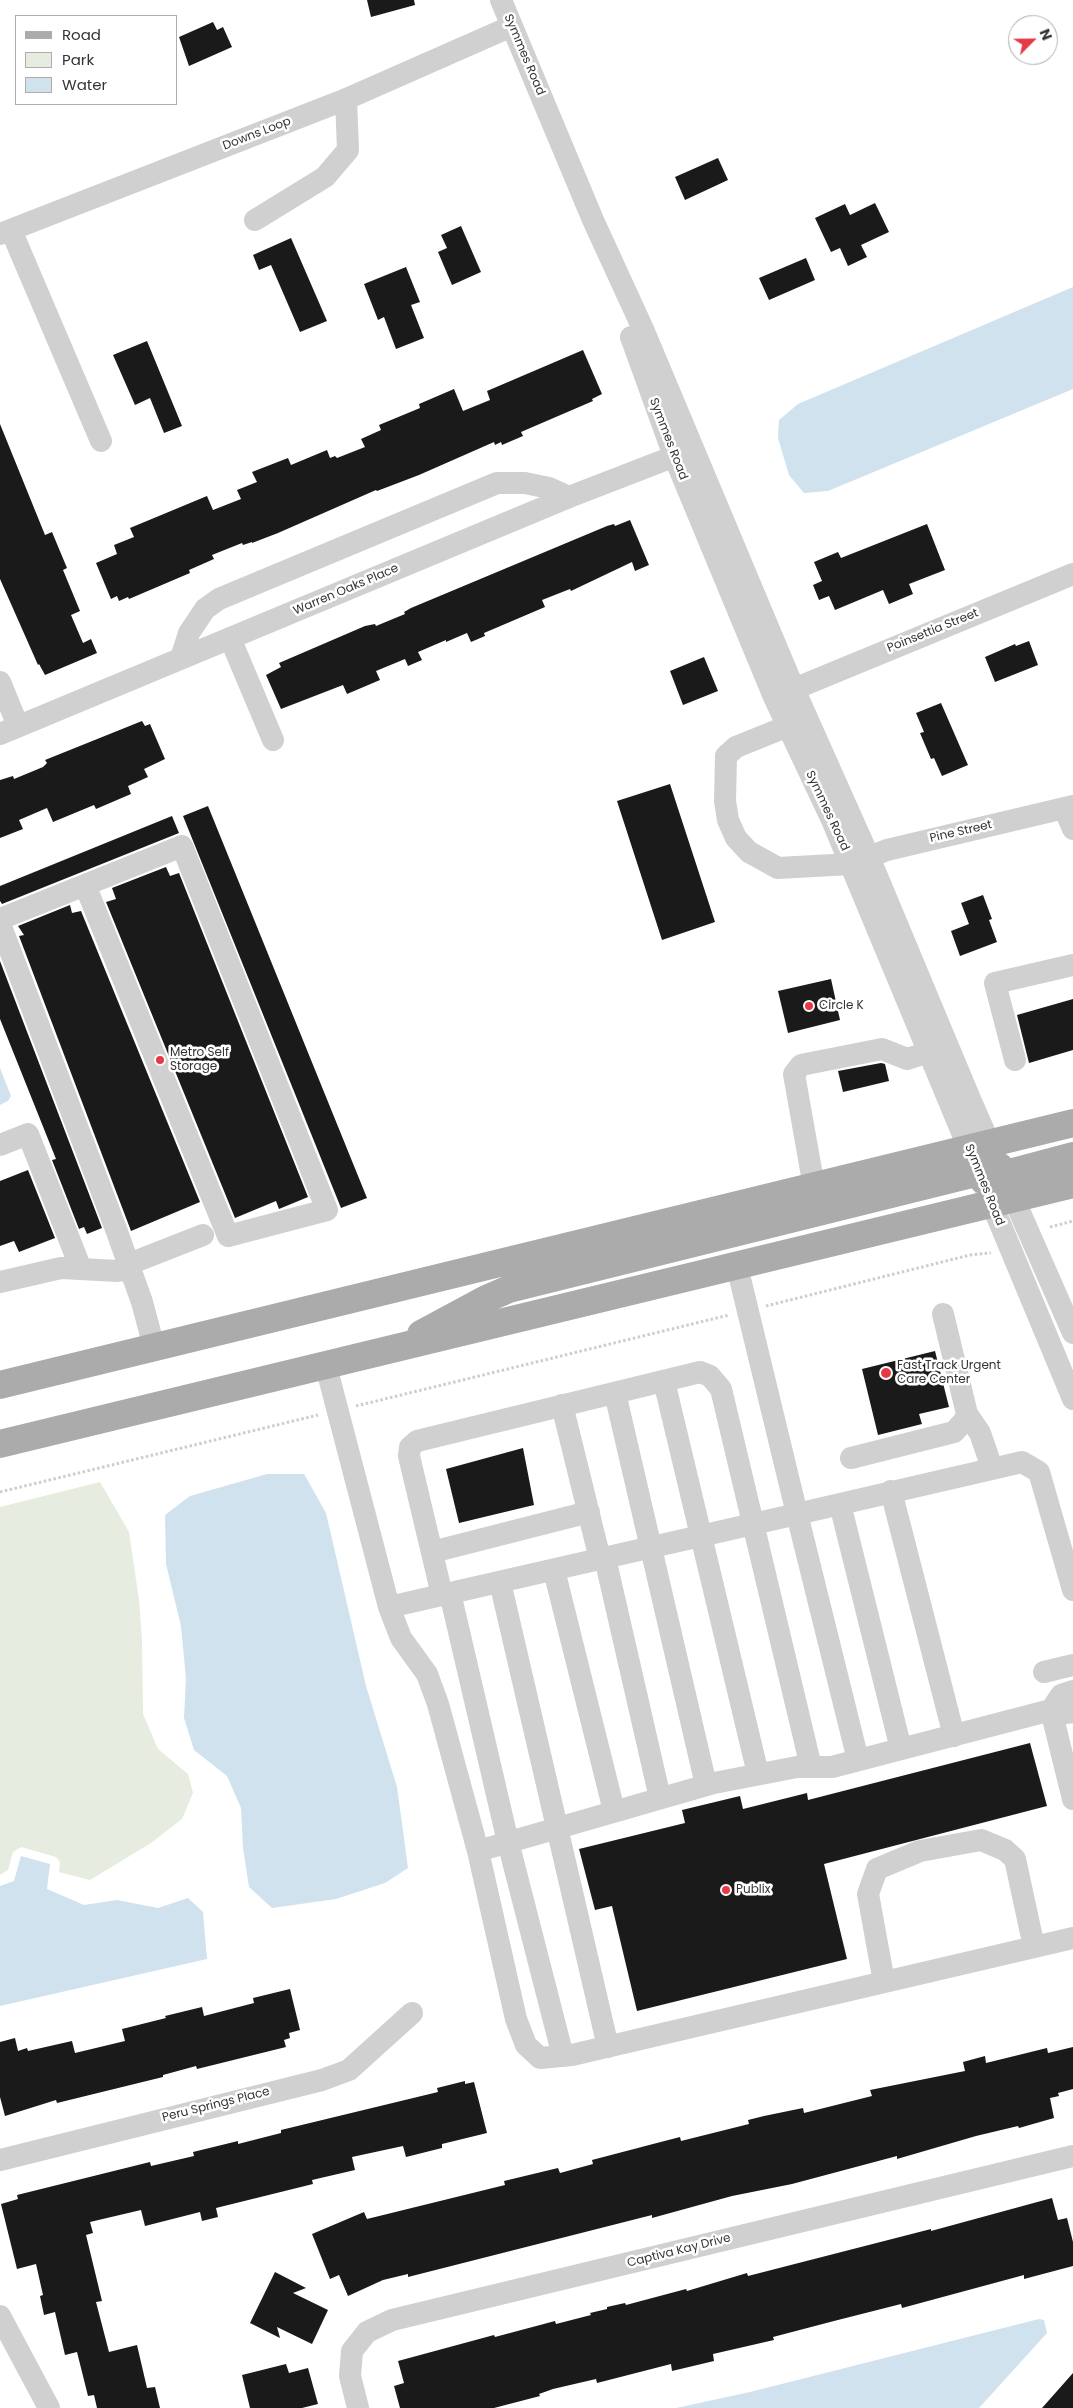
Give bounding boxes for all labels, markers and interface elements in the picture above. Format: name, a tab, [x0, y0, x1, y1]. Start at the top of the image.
street label: Symmes Road	[500, 12, 548, 98]
legend	[15, 15, 178, 105]
north arrow	[1008, 15, 1058, 65]
text: Road	[62, 24, 101, 45]
text: N	[1035, 26, 1057, 43]
text: Park	[62, 49, 94, 70]
text: Water	[62, 74, 107, 95]
street label: Downs Loop	[221, 114, 293, 154]
street label: Symmes Road	[646, 396, 690, 482]
street label: Warren Oaks Place	[291, 561, 401, 619]
street label: Poinsettia Street	[885, 606, 981, 656]
street label: Symmes Road	[802, 769, 852, 853]
street label: Pine Street	[929, 818, 993, 846]
place label: Circle K	[819, 999, 864, 1013]
marker: Circle K	[803, 1000, 815, 1012]
place label: Metro Self Storage	[170, 1046, 229, 1074]
marker: Metro Self Storage	[154, 1054, 166, 1066]
street label: Symmes Road	[961, 1142, 1007, 1228]
place label: Fast Track Urgent Care Center	[897, 1359, 1001, 1387]
marker: Fast Track Urgent Care Center	[879, 1366, 893, 1380]
place label: Publix	[736, 1883, 770, 1897]
marker: Publix	[720, 1884, 732, 1896]
street label: Peru Springs Place	[161, 2085, 271, 2125]
street label: Captiva Kay Drive	[626, 2231, 732, 2271]

